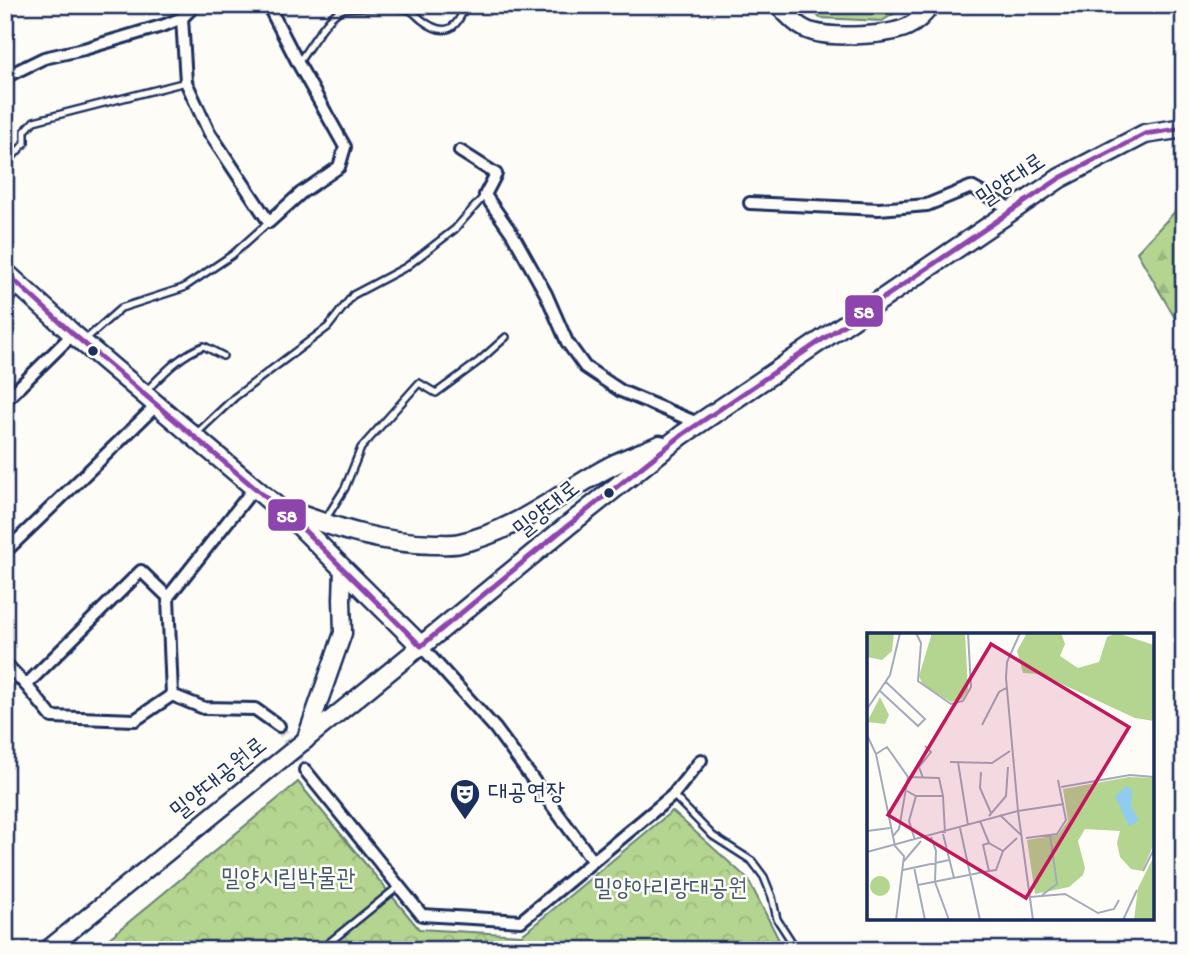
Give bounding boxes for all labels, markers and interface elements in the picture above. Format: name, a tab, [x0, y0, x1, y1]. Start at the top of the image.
street label: 밀양대로	[972, 148, 1052, 216]
line badge: 58	[844, 294, 884, 328]
text: 58	[854, 303, 875, 326]
unlabelled marker	[86, 344, 100, 358]
street label: 밀양대로	[509, 475, 587, 547]
unlabelled marker	[602, 486, 616, 500]
line badge: 58	[267, 498, 307, 532]
text: 58	[277, 507, 298, 530]
inset map	[867, 633, 1154, 920]
street label: 밀양대공원로	[166, 732, 274, 828]
theatre icon: 대공연장	[448, 777, 482, 821]
place label: 대공연장	[488, 780, 565, 809]
park label: 밀양시립박물관	[220, 866, 356, 895]
park label: 밀양아리랑대공원	[593, 876, 747, 905]

